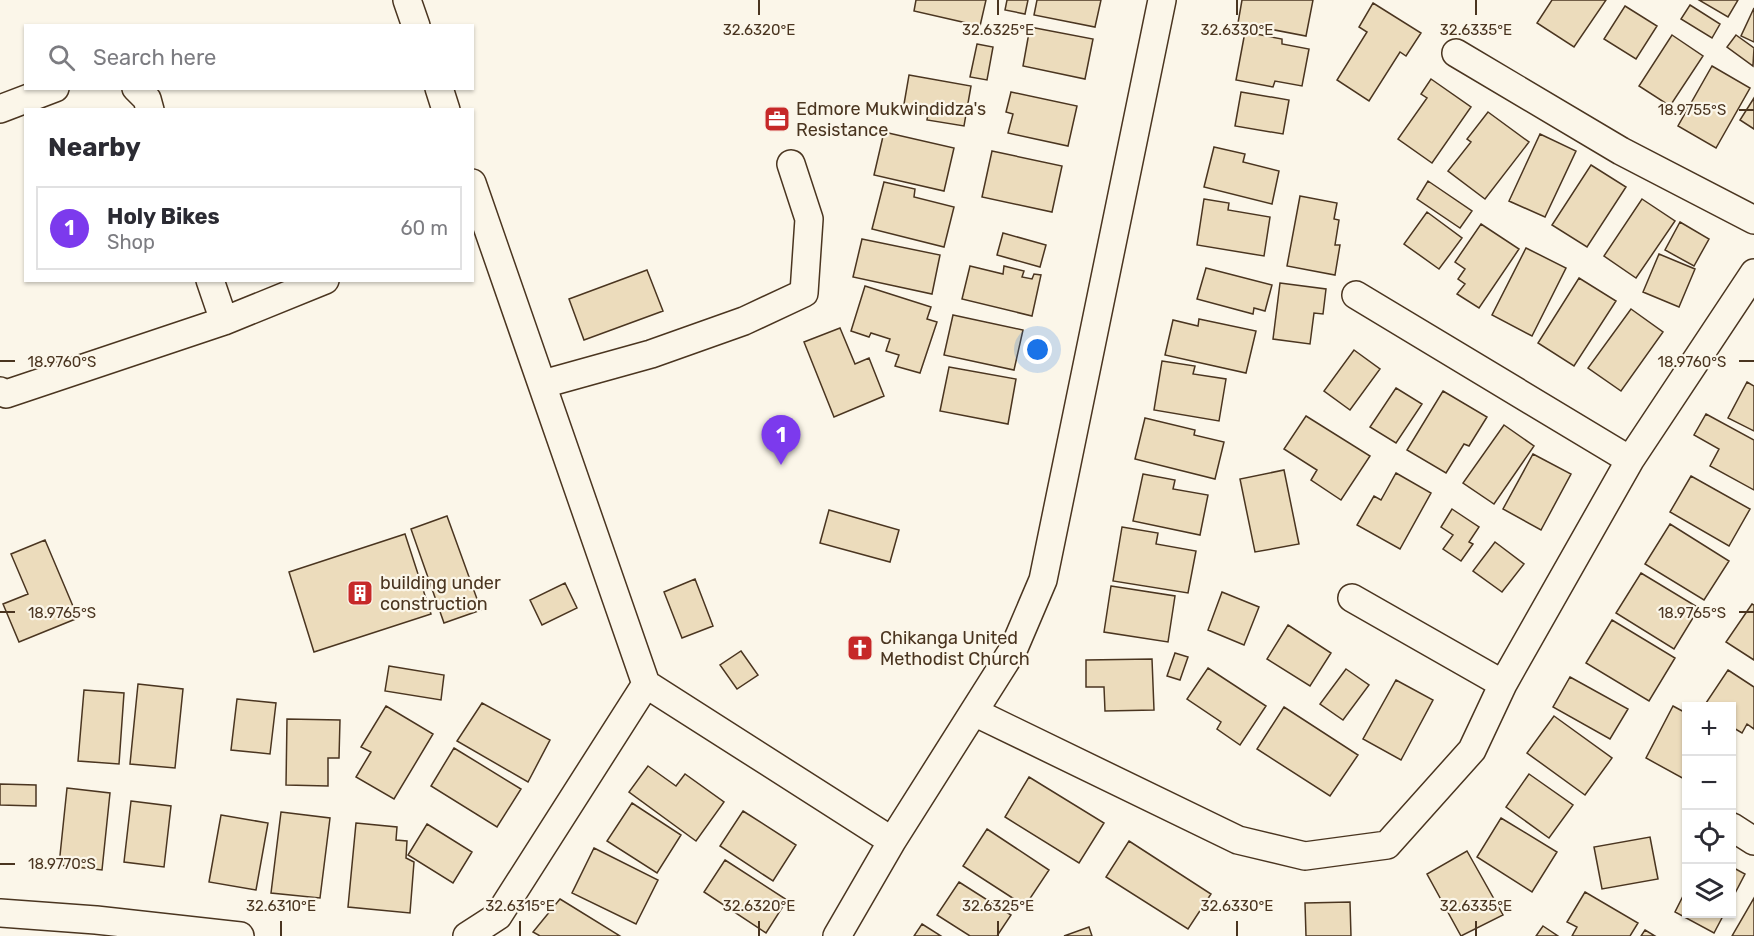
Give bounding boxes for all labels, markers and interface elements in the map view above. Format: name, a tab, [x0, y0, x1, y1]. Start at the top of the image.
text: 32.6320°E	[723, 21, 795, 39]
text: 32.6325°E	[962, 21, 1034, 39]
text: 32.6330°E	[1201, 21, 1273, 39]
text: 32.6335°E	[1440, 21, 1512, 39]
search box	[24, 24, 474, 90]
icon: search	[45, 41, 78, 74]
text: Search here	[93, 44, 216, 71]
place label: Edmore Mukwindidza's Resistance	[796, 98, 986, 141]
text: 18.9755°S	[1658, 101, 1726, 119]
office icon: Edmore Mukwindidza's Resistance	[762, 104, 792, 134]
text: Nearby	[48, 132, 141, 163]
text: Holy Bikes	[107, 203, 220, 230]
text: 1	[65, 216, 74, 240]
text: 60 m	[401, 216, 448, 240]
text: Shop	[107, 230, 155, 254]
your location	[1023, 335, 1052, 364]
text: 18.9760°S	[28, 353, 96, 371]
text: 18.9760°S	[1658, 353, 1726, 371]
pin: 1	[762, 416, 800, 465]
place label: building under construction	[380, 572, 501, 615]
building icon: building under construction	[345, 578, 375, 608]
text: 18.9765°S	[28, 604, 96, 622]
text: 18.9765°S	[1658, 604, 1726, 622]
place label: Chikanga United Methodist Church	[880, 627, 1030, 670]
church icon: Chikanga United Methodist Church	[845, 633, 875, 663]
map controls	[1682, 702, 1736, 918]
button: +	[1682, 702, 1736, 756]
button: −	[1682, 756, 1736, 810]
button: locate	[1682, 810, 1736, 864]
text: 18.9770°S	[28, 855, 96, 873]
button: layers	[1682, 864, 1736, 918]
text: 32.6310°E	[246, 897, 316, 915]
text: 32.6315°E	[485, 897, 555, 915]
text: 32.6320°E	[723, 897, 795, 915]
text: 32.6325°E	[962, 897, 1034, 915]
text: 32.6330°E	[1201, 897, 1273, 915]
text: 32.6335°E	[1440, 897, 1512, 915]

